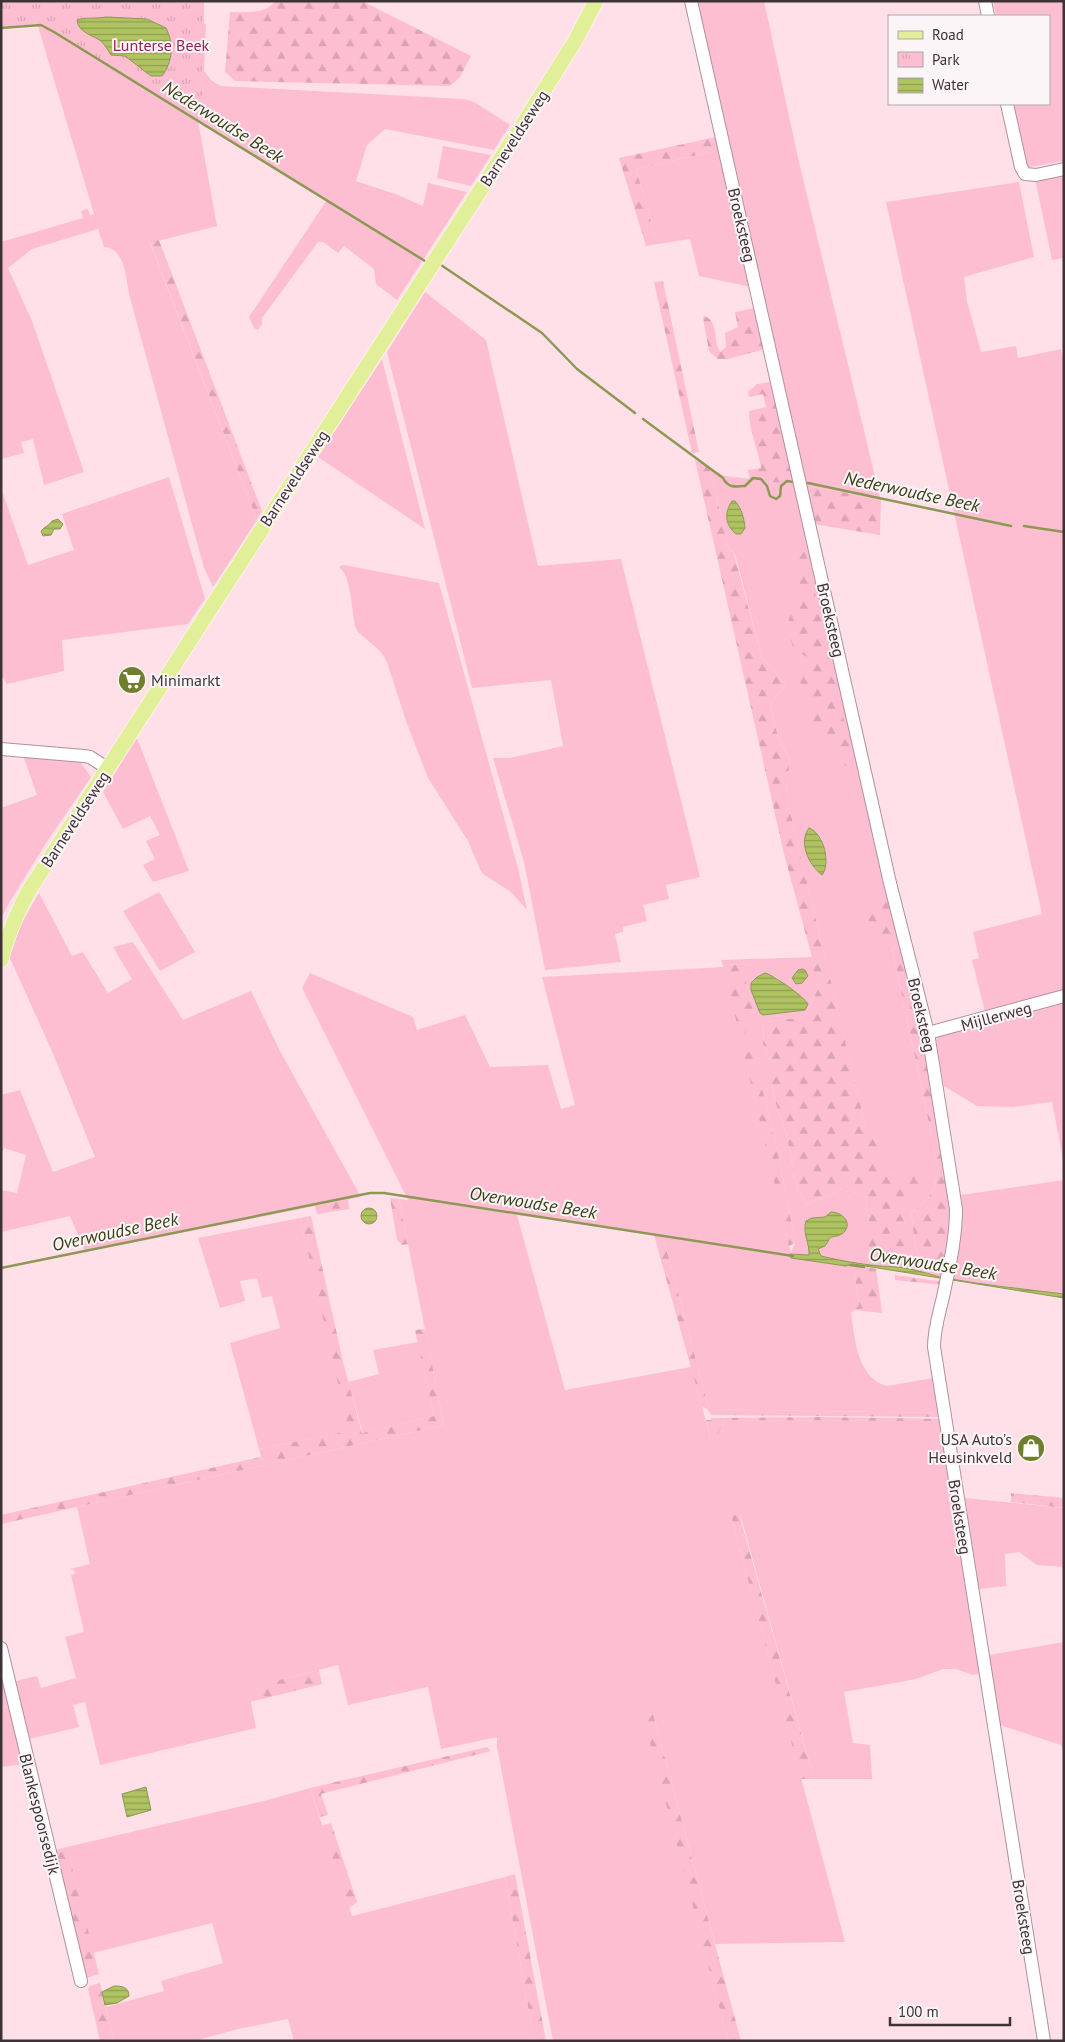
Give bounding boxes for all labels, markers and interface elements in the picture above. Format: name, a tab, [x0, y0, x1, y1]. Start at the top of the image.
legend	[888, 15, 1050, 105]
text: Road	[932, 25, 964, 44]
park label: Lunterse Beek	[113, 35, 210, 55]
text: Park	[932, 50, 960, 69]
water label: Nederwoudse Beek	[159, 75, 289, 168]
text: Water	[932, 75, 969, 94]
street label: Barneveldseweg	[475, 86, 553, 190]
street label: Broeksteeg	[724, 186, 760, 264]
street label: Barneveldseweg	[255, 426, 333, 530]
water label: Nederwoudse Beek	[842, 466, 983, 517]
street label: Broeksteeg	[813, 581, 849, 659]
supermarket icon: Minimarkt	[117, 665, 147, 695]
place label: Minimarkt	[151, 670, 221, 690]
street label: Barneveldseweg	[36, 767, 114, 871]
street label: Broeksteeg	[904, 976, 940, 1054]
street label: Mijllerweg	[959, 997, 1033, 1035]
water label: Overwoudse Beek	[468, 1181, 599, 1224]
water label: Overwoudse Beek	[50, 1207, 181, 1256]
water label: Overwoudse Beek	[868, 1242, 999, 1285]
place label: USA Auto's Heusinkveld	[928, 1429, 1012, 1467]
shop icon: USA Auto's Heusinkveld	[1016, 1433, 1046, 1463]
street label: Broeksteeg	[944, 1478, 976, 1556]
street label: Blankespoorsedijk	[15, 1751, 65, 1877]
street label: Broeksteeg	[1008, 1878, 1040, 1956]
scale bar	[890, 1994, 1010, 2026]
text: 100 m	[898, 2002, 939, 2021]

